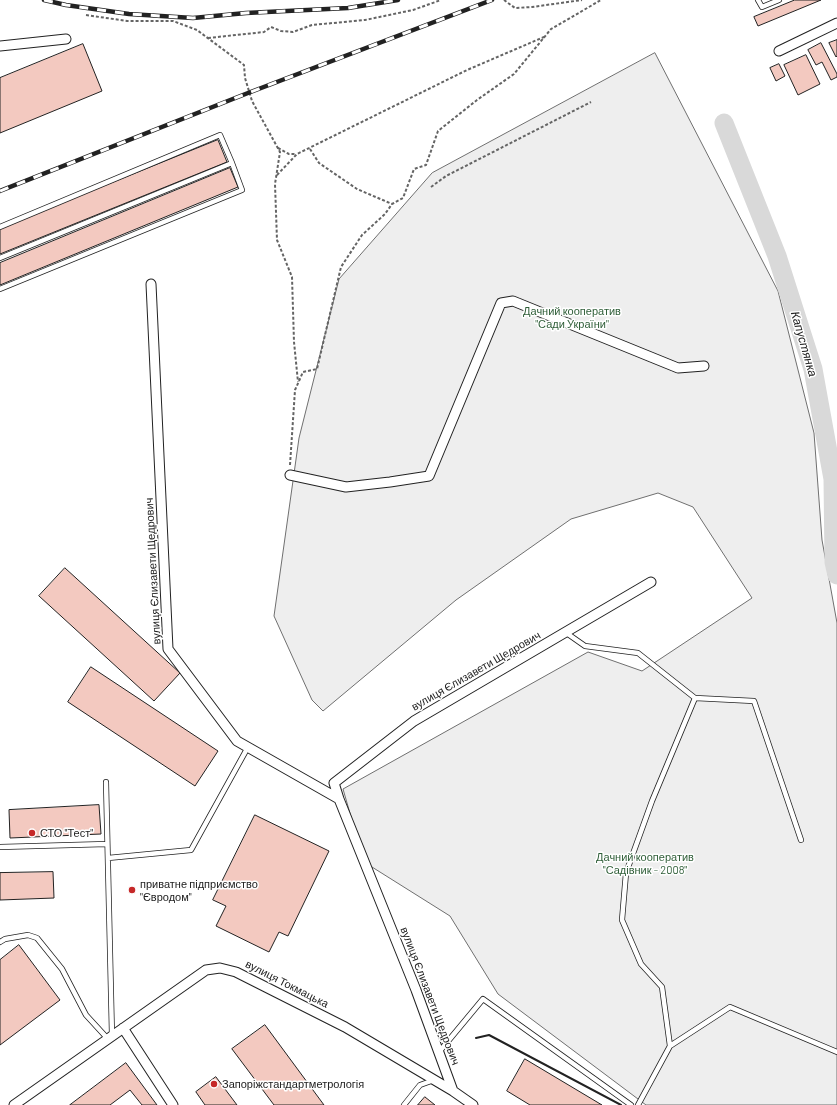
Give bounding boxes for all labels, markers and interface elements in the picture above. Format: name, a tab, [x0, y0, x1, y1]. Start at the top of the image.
park label: Дачний кооператив "Сади України"	[523, 304, 621, 330]
water label: Капустянка	[788, 310, 820, 378]
street label: вулиця Єлизавети Щедрович	[143, 497, 163, 645]
street label: вулиця Єлизавети Щедрович	[409, 629, 543, 713]
place label: СТО "Тест"	[40, 826, 93, 840]
marker: СТО "Тест"	[27, 828, 37, 838]
park label: Дачний кооператив "Садівник - 2008"	[596, 850, 694, 876]
place label: приватне підприємство "Євродом"	[140, 877, 258, 903]
marker: приватне підприємство "Євродом"	[127, 885, 137, 895]
street label: вулиця Єлизавети Щедрович	[398, 925, 462, 1067]
street label: вулиця Токмацька	[243, 957, 331, 1011]
place label: Запоріжстандартметрологія	[222, 1077, 364, 1091]
marker: Запоріжстандартметрологія	[209, 1079, 219, 1089]

